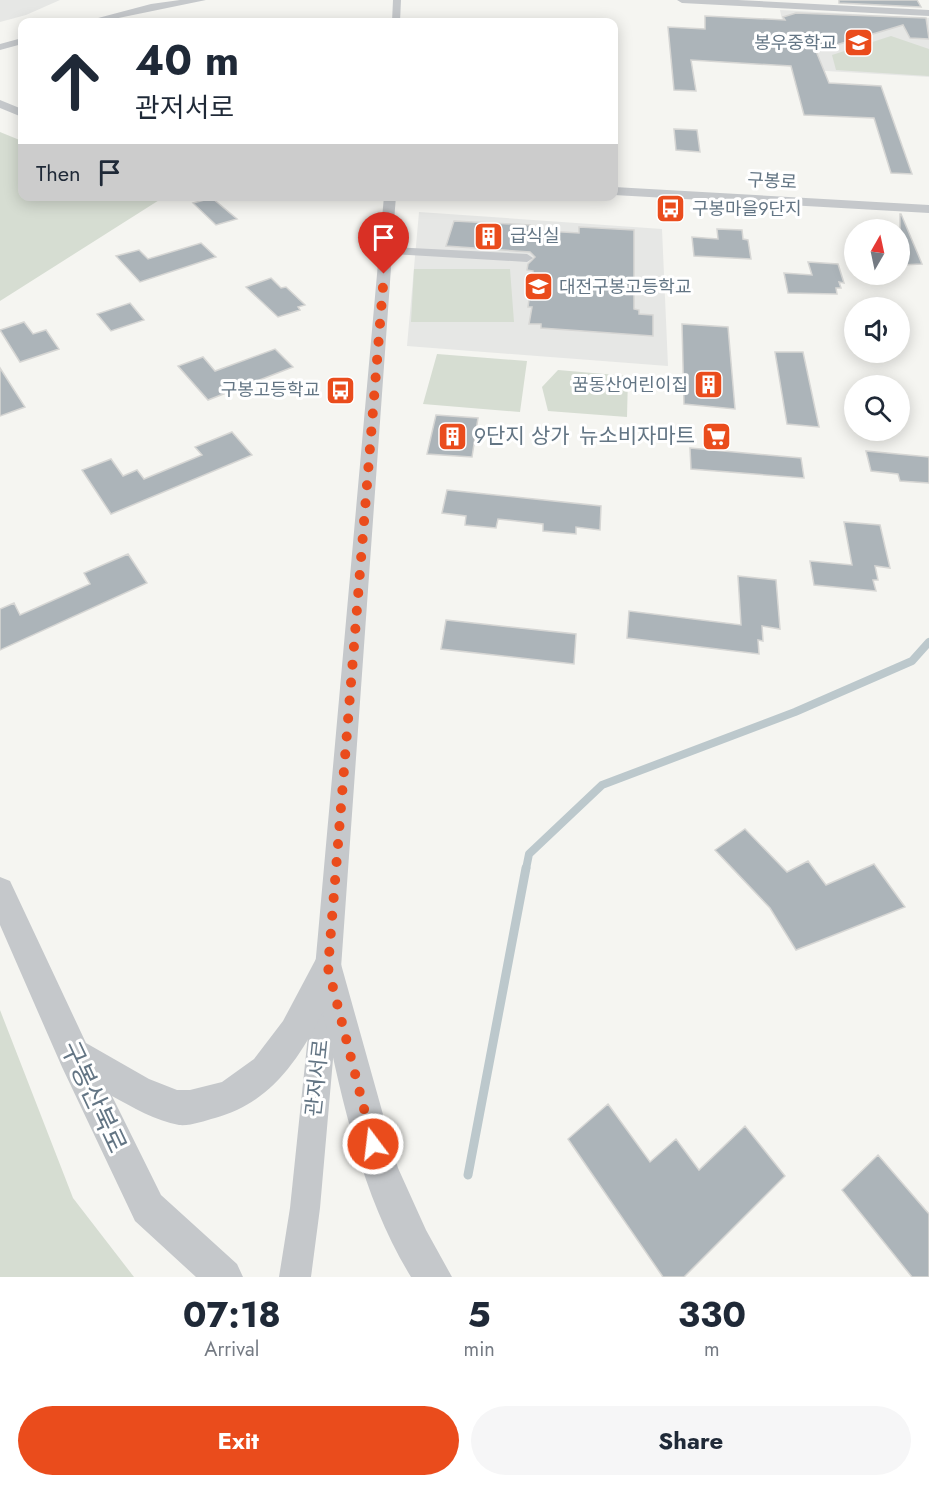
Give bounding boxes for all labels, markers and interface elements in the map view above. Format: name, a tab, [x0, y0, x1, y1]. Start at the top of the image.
school or university icon: 봉우중학교	[842, 27, 874, 59]
text: 40 m	[135, 30, 239, 91]
place label: 봉우중학교	[754, 30, 837, 56]
icon: ahead	[36, 42, 114, 120]
text: 관저서로	[135, 88, 234, 127]
icon: arrive	[93, 156, 126, 189]
text: Then	[36, 157, 81, 189]
street label: 구봉로	[747, 167, 797, 195]
bus stop icon: 구봉마을9단지	[655, 193, 687, 225]
place label: 구봉마을9단지	[692, 196, 802, 222]
pin	[358, 212, 409, 274]
north arrow	[844, 219, 910, 285]
map controls	[844, 219, 910, 441]
building icon: 급식실	[473, 220, 505, 252]
icon: arrive	[367, 221, 400, 254]
place label: 급식실	[510, 223, 560, 249]
school or university icon: 대전구봉고등학교	[522, 271, 554, 303]
place label: 대전구봉고등학교	[559, 274, 691, 300]
button: sound	[844, 297, 910, 363]
building icon: 꿈동산어린이집	[693, 369, 725, 401]
place label: 꿈동산어린이집	[572, 372, 688, 398]
bus stop icon: 구봉고등학교	[325, 374, 357, 406]
button: search	[844, 375, 910, 441]
place label: 구봉고등학교	[221, 377, 320, 403]
building icon: 9단지 상가	[437, 420, 469, 452]
supermarket icon: 뉴소비자마트	[700, 420, 732, 452]
place label: 9단지 상가	[474, 421, 570, 451]
place label: 뉴소비자마트	[579, 421, 695, 451]
street label: 구봉산북로	[52, 1035, 136, 1159]
street label: 관저서로	[298, 1038, 336, 1118]
position arrow	[341, 1112, 405, 1176]
text: 07:18	[183, 1288, 281, 1340]
text: 5	[468, 1288, 491, 1340]
text: 330	[678, 1288, 746, 1340]
text: Arrival	[204, 1335, 259, 1364]
text: min	[464, 1335, 495, 1364]
text: m	[704, 1335, 720, 1364]
button: Exit	[18, 1406, 459, 1475]
button: Share	[471, 1406, 911, 1475]

